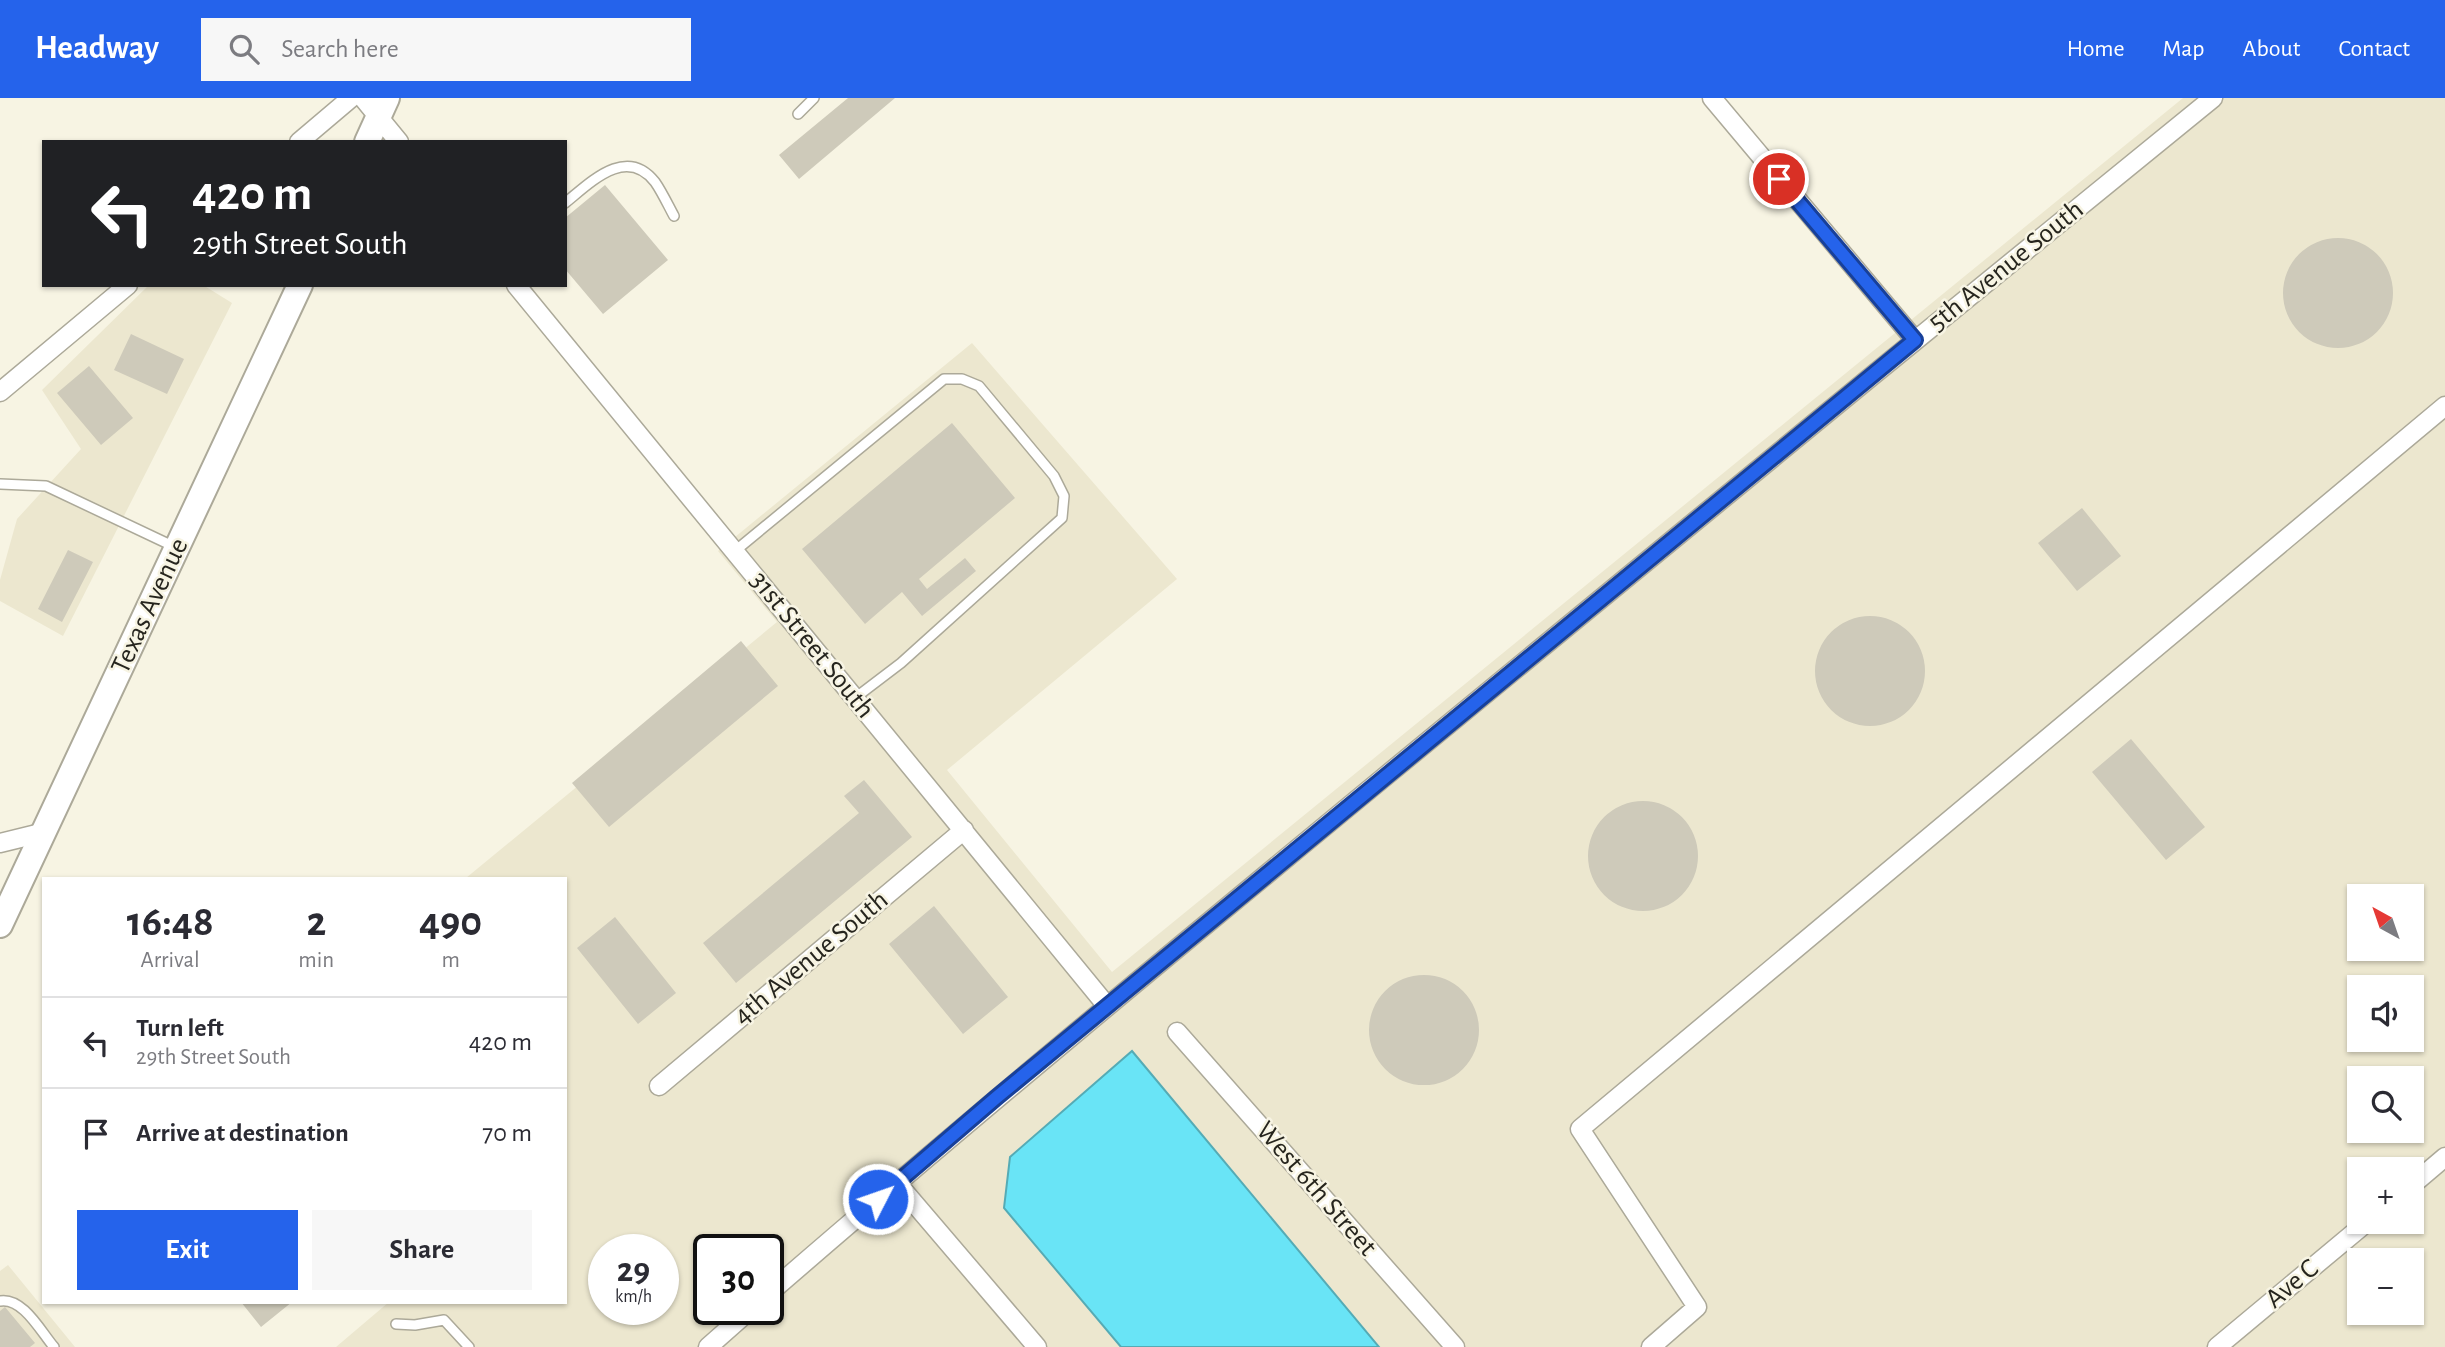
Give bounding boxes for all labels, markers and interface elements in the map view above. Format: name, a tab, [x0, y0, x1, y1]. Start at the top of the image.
search box	[201, 18, 691, 81]
icon: search	[225, 30, 263, 68]
text: Headway	[35, 32, 159, 65]
text: Search here	[281, 36, 399, 62]
text: Home	[2067, 37, 2125, 61]
text: Map	[2163, 37, 2205, 61]
text: About	[2243, 37, 2300, 61]
text: Contact	[2338, 37, 2410, 61]
pin	[1749, 149, 1809, 209]
icon: arrive	[1760, 160, 1798, 198]
icon: left	[77, 168, 168, 259]
text: 420 m	[192, 170, 312, 219]
street label: 5th Avenue South	[1923, 195, 2089, 337]
text: 29th Street South	[192, 228, 408, 260]
street label: Texas Avenue	[106, 534, 194, 678]
street label: 31st Street South	[745, 566, 879, 724]
north arrow	[2347, 884, 2424, 961]
map controls	[2347, 884, 2424, 1325]
street label: 4th Avenue South	[728, 886, 894, 1030]
text: 16:48	[127, 901, 214, 943]
text: 2	[306, 901, 326, 943]
text: 490	[419, 901, 482, 943]
text: Arrival	[141, 949, 200, 972]
text: min	[298, 949, 334, 972]
text: m	[441, 949, 460, 972]
button: sound	[2347, 975, 2424, 1052]
text: Turn left	[136, 1015, 224, 1041]
icon: left	[77, 1024, 115, 1062]
text: 420 m	[469, 1029, 532, 1055]
text: 29th Street South	[136, 1046, 291, 1069]
button: search	[2347, 1066, 2424, 1143]
icon: arrive	[77, 1115, 115, 1153]
street label: West 6th Street	[1250, 1117, 1382, 1262]
text: Arrive at destination	[136, 1120, 349, 1146]
text: 70 m	[482, 1120, 532, 1146]
button: +	[2347, 1157, 2424, 1234]
position arrow	[841, 1162, 915, 1236]
button: Exit	[77, 1210, 298, 1290]
button: Share	[312, 1210, 532, 1290]
speed limit sign: 30	[693, 1234, 784, 1325]
button: −	[2347, 1248, 2424, 1325]
text: 29	[617, 1253, 650, 1288]
street label: Ave C	[2260, 1254, 2324, 1314]
text: km/h	[615, 1288, 652, 1306]

